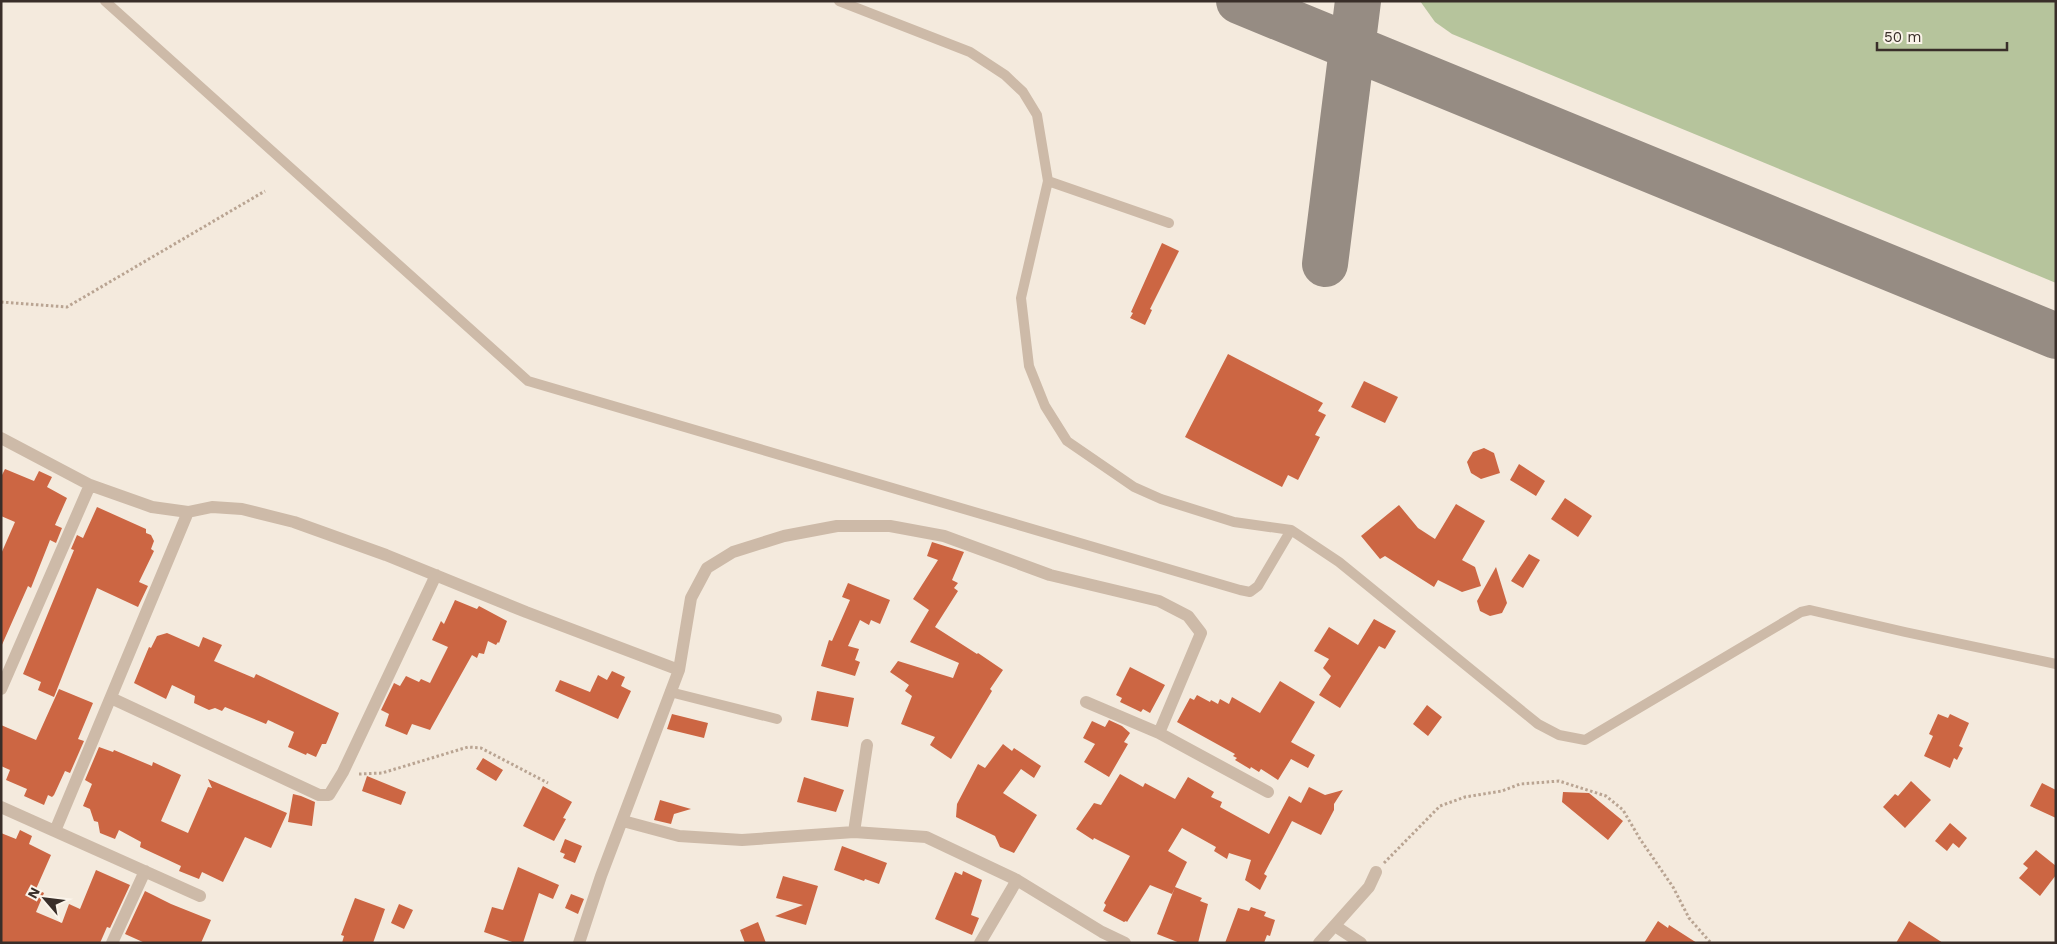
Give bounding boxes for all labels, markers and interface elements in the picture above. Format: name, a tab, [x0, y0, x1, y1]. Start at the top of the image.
scale bar	[1877, 20, 2007, 52]
text: 50 m	[1884, 28, 1921, 46]
north arrow	[20, 874, 70, 924]
text: N	[24, 885, 43, 901]

